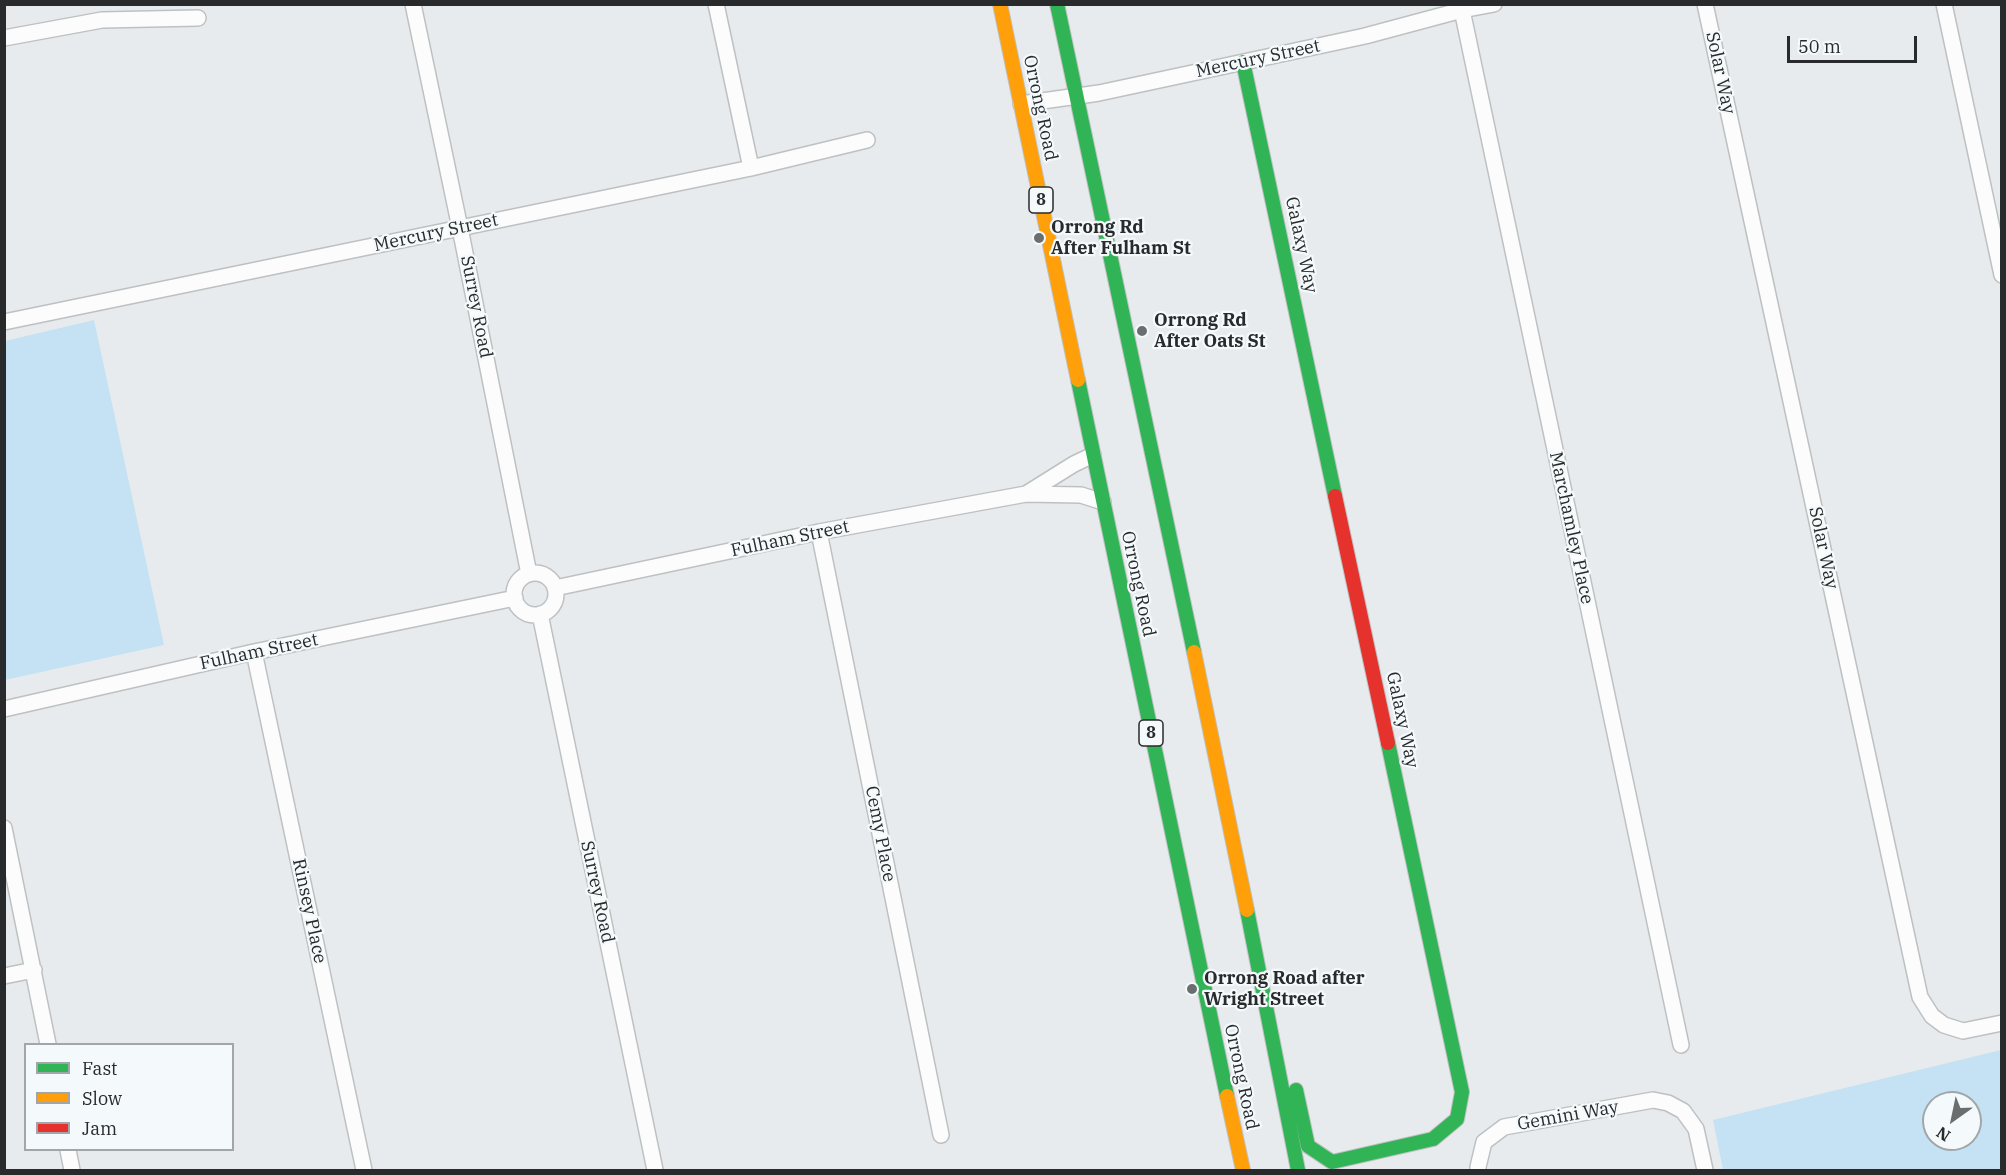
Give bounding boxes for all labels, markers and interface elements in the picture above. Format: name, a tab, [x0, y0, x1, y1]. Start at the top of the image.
scale bar	[1790, 24, 1920, 62]
street label: Solar Way	[1701, 30, 1739, 116]
street label: Mercury Street	[1194, 35, 1322, 83]
text: 50 m	[1798, 35, 1841, 58]
street label: Orrong Road	[1018, 53, 1062, 163]
road number: 8	[1029, 187, 1053, 213]
street label: Galaxy Way	[1280, 195, 1322, 295]
street label: Mercury Street	[372, 209, 500, 257]
place label: Orrong Rd After Fulham St	[1051, 217, 1191, 260]
marker: Orrong Rd After Fulham St	[1032, 231, 1046, 245]
street label: Surrey Road	[455, 254, 497, 360]
place label: Orrong Rd After Oats St	[1154, 310, 1265, 352]
marker: Orrong Rd After Oats St	[1135, 324, 1149, 338]
street label: Marchamley Place	[1544, 450, 1598, 606]
street label: Solar Way	[1804, 505, 1842, 591]
street label: Fulham Street	[729, 516, 851, 562]
street label: Orrong Road	[1116, 529, 1160, 639]
street label: Fulham Street	[198, 629, 320, 675]
street label: Galaxy Way	[1381, 670, 1423, 770]
road number: 8	[1139, 720, 1163, 746]
street label: Cemy Place	[860, 784, 900, 884]
street label: Surrey Road	[576, 839, 618, 945]
street label: Rinsey Place	[287, 857, 331, 965]
place label: Orrong Road after Wright Street	[1204, 968, 1365, 1010]
marker: Orrong Road after Wright Street	[1185, 982, 1199, 996]
street label: Orrong Road	[1219, 1022, 1263, 1132]
legend	[24, 1043, 234, 1151]
text: Fast	[82, 1057, 117, 1080]
text: Slow	[82, 1087, 122, 1110]
north arrow	[1922, 1091, 1982, 1151]
street label: Gemini Way	[1516, 1096, 1620, 1136]
text: Jam	[82, 1117, 117, 1140]
text: N	[1933, 1123, 1954, 1146]

